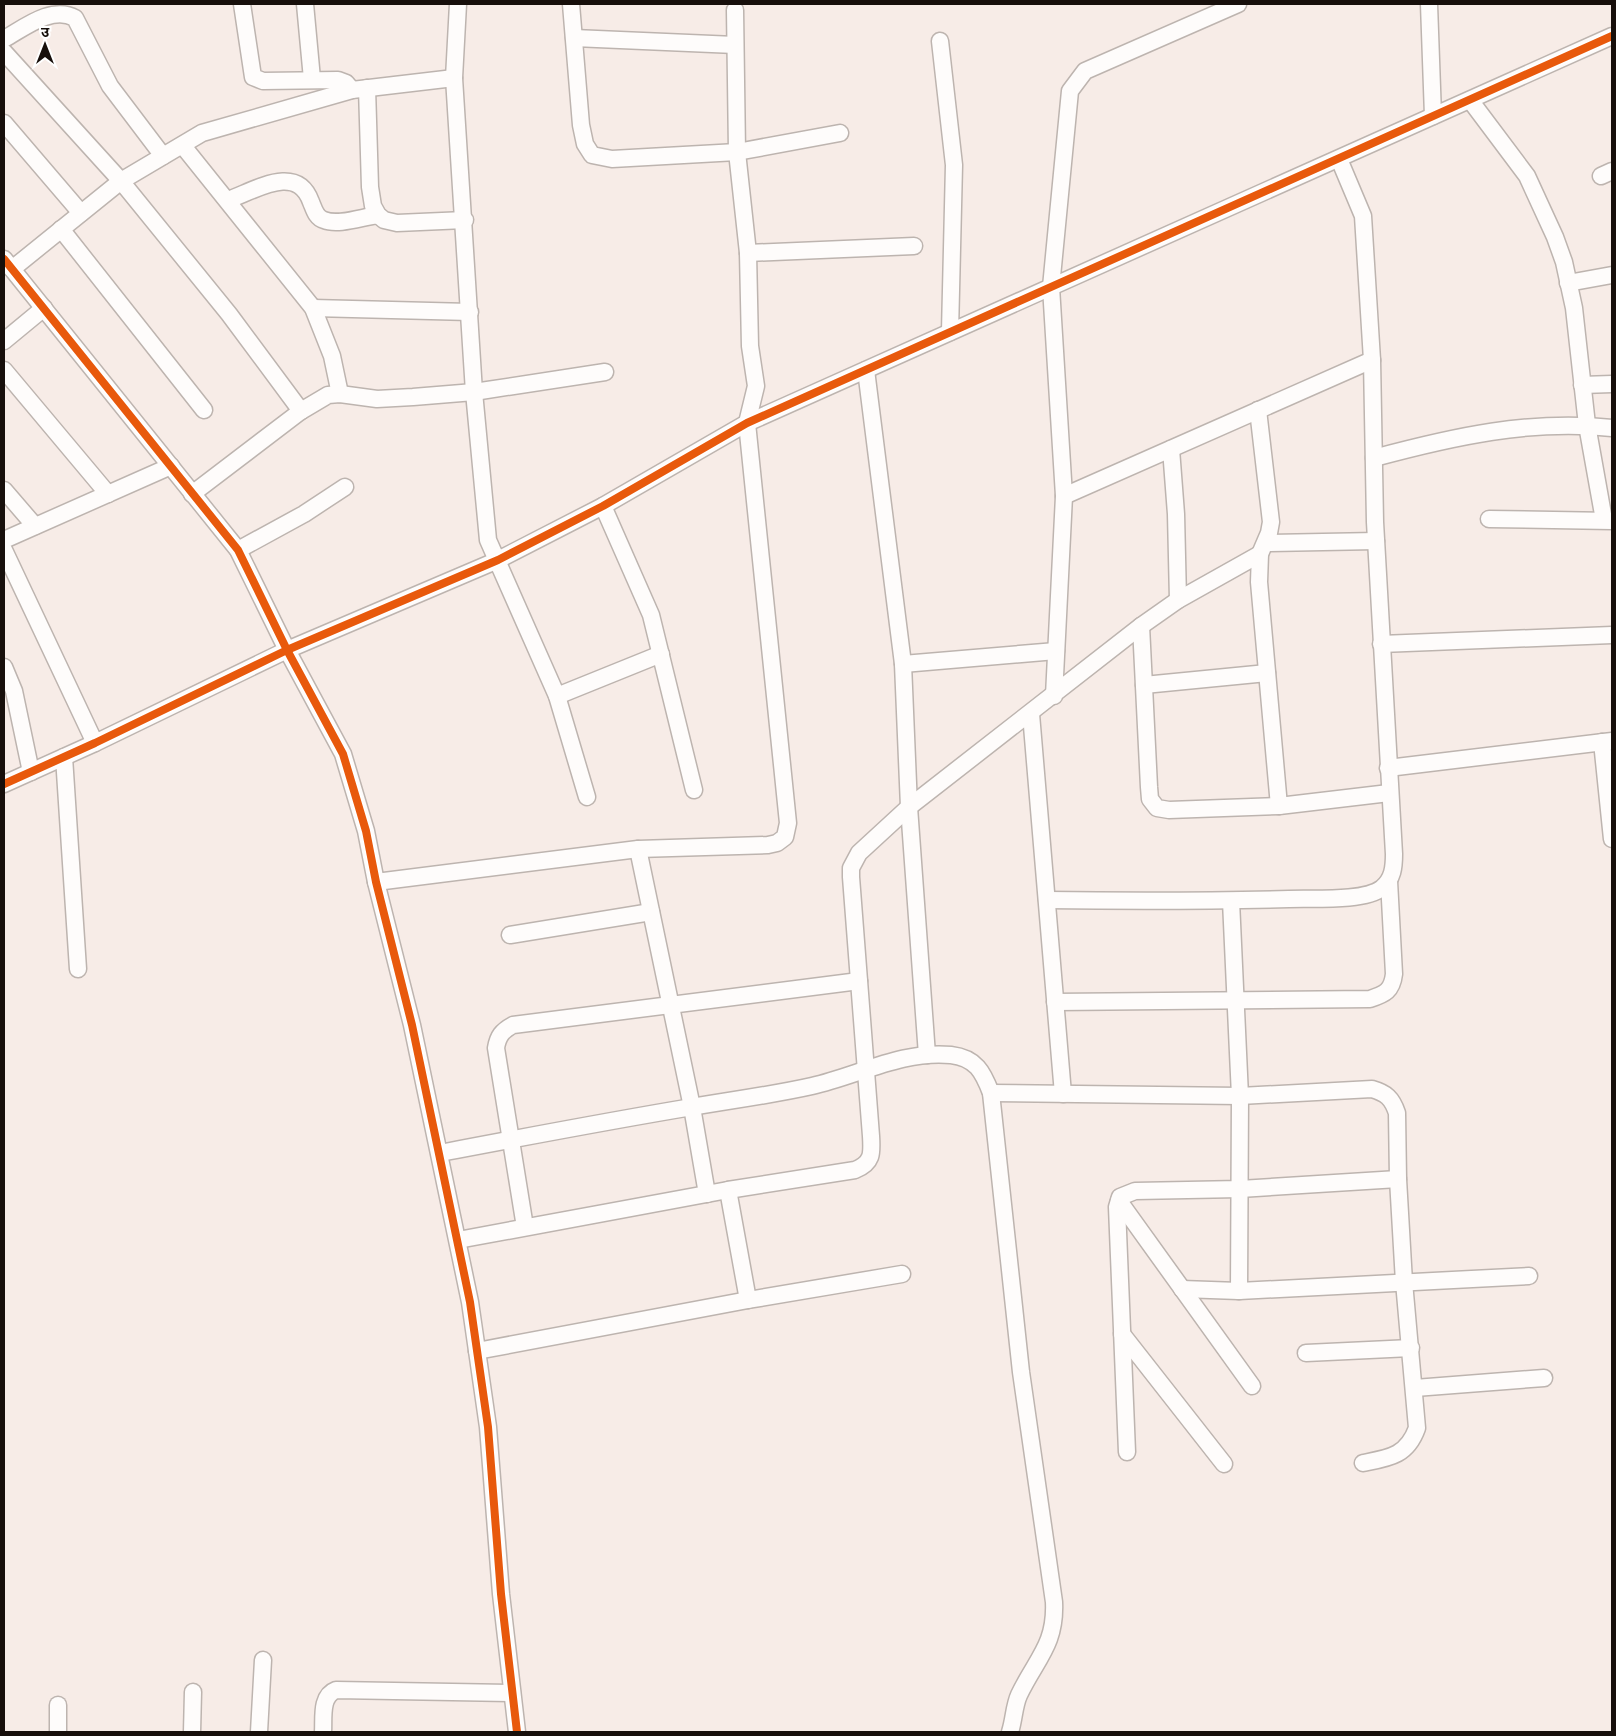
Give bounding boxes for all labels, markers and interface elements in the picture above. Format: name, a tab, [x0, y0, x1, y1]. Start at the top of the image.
north arrow	[20, 20, 70, 70]
text: उ	[41, 23, 50, 41]

